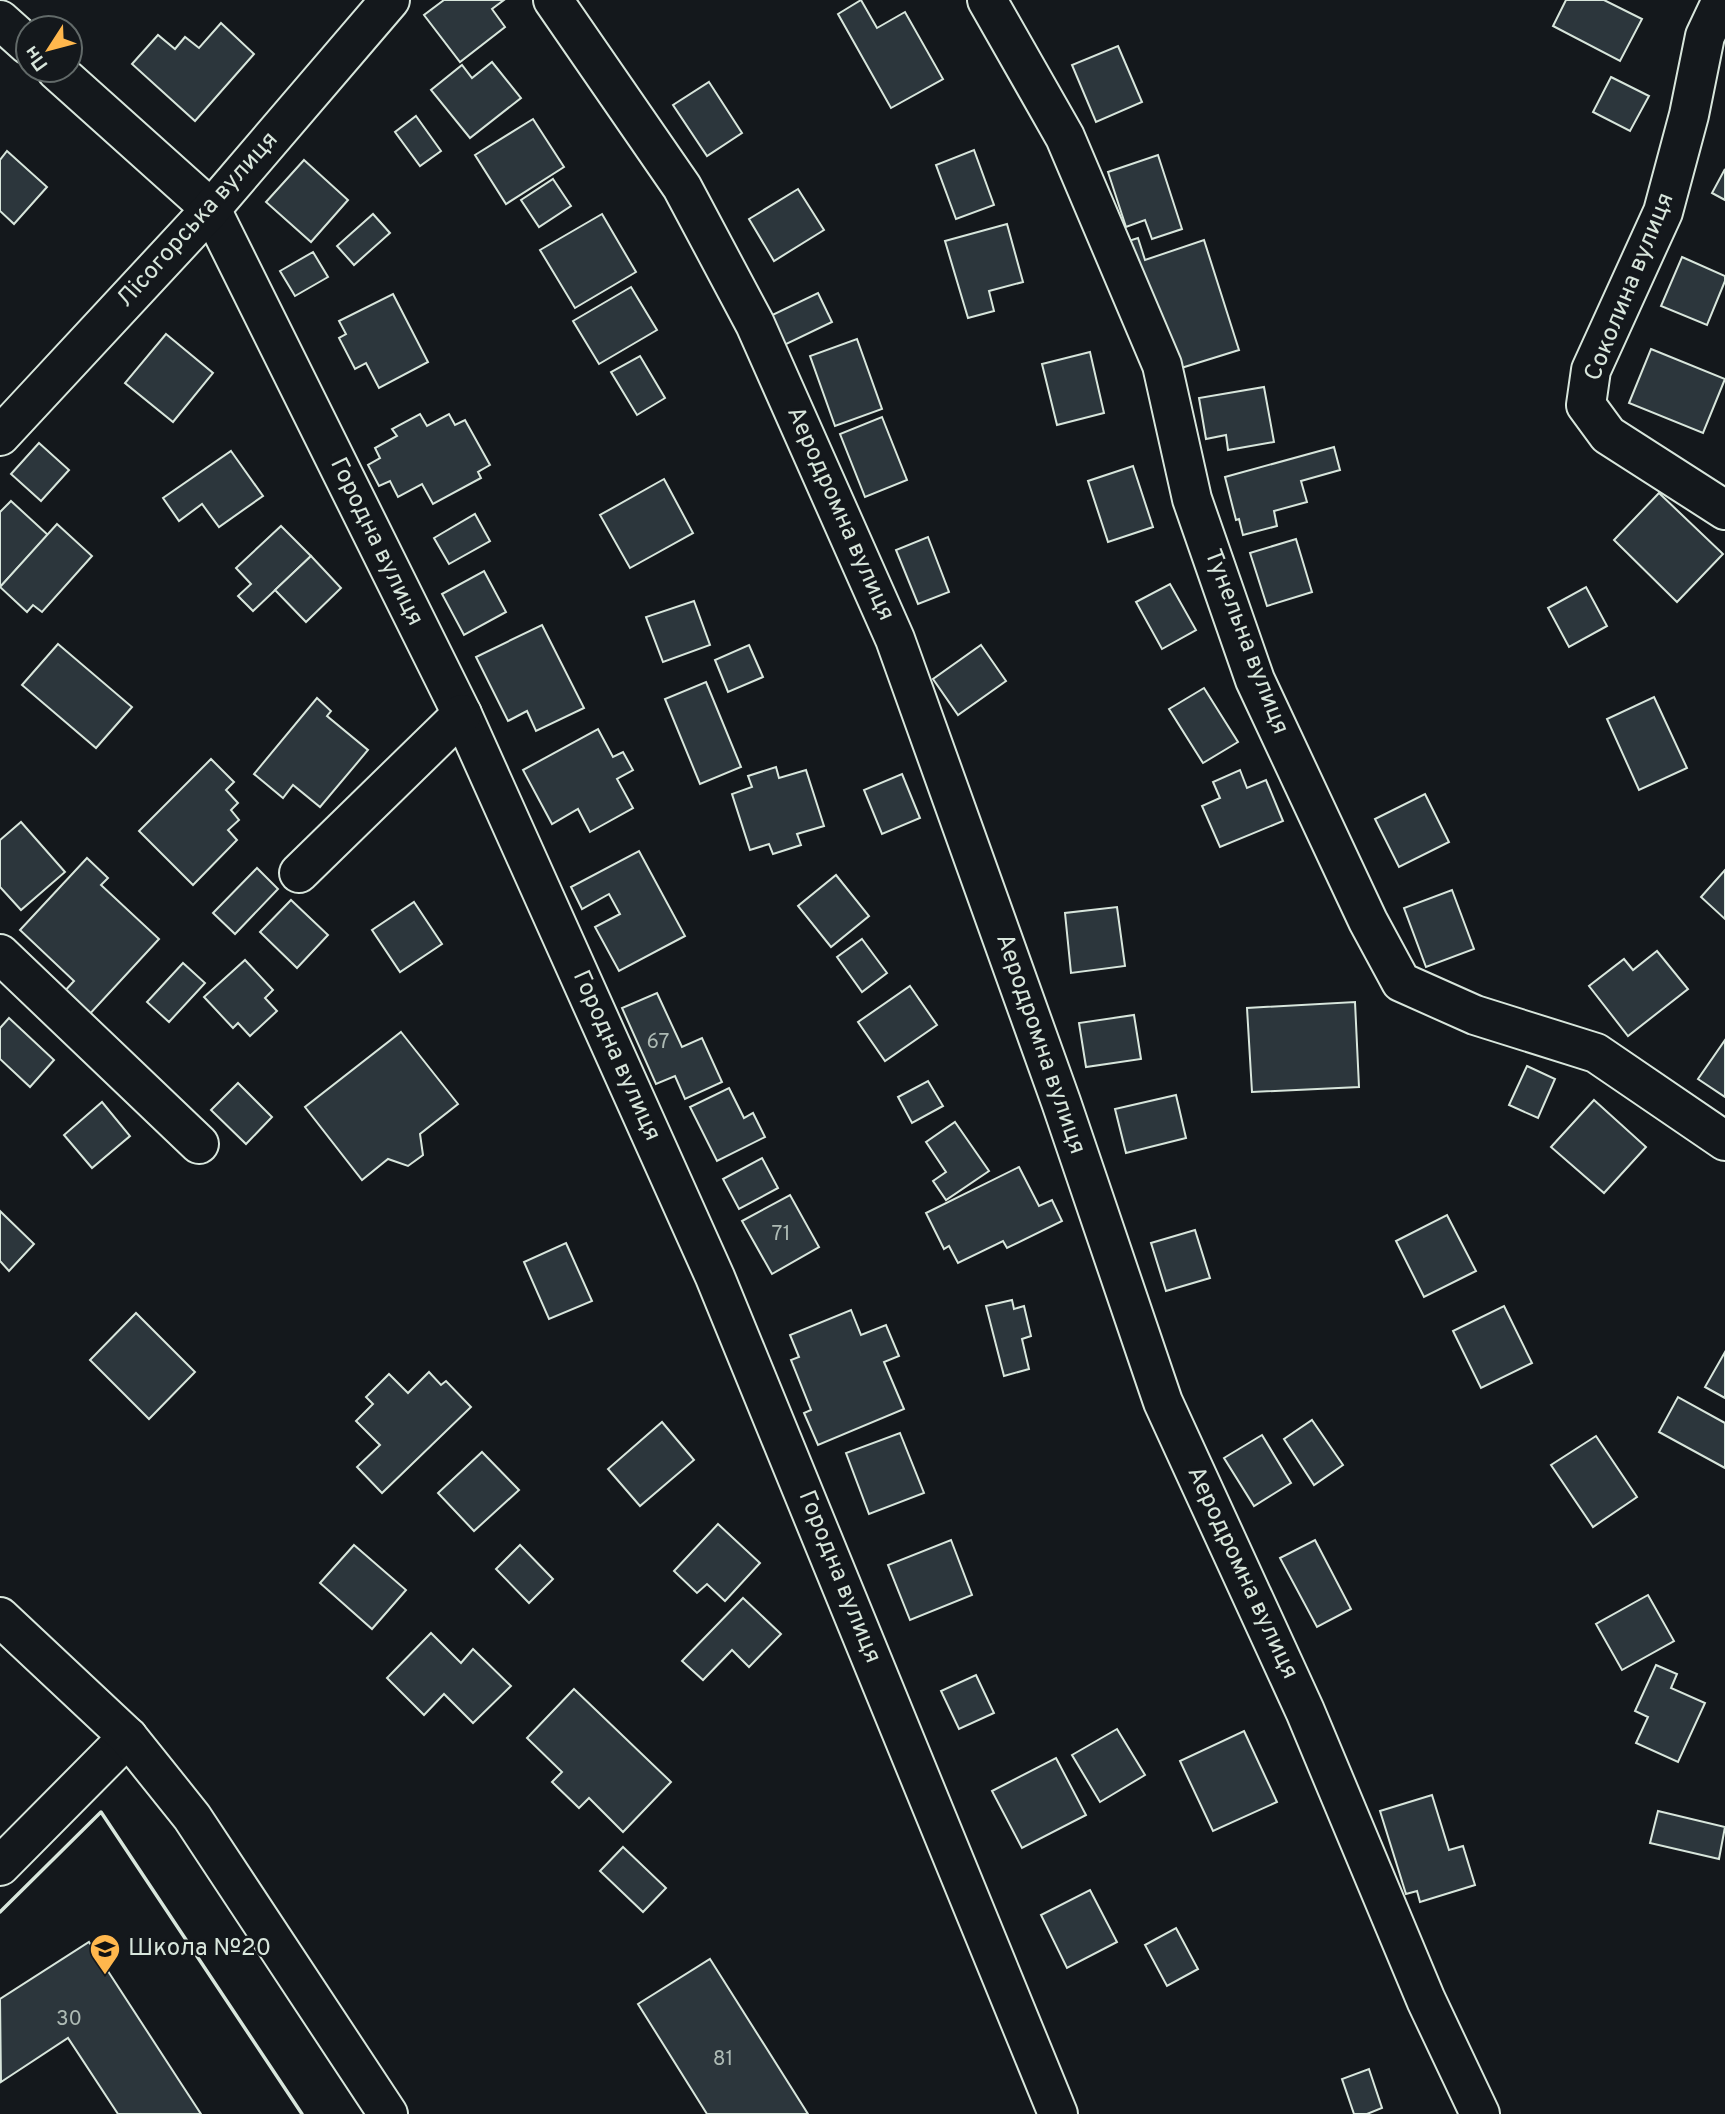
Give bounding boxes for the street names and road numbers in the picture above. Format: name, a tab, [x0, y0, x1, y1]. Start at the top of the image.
street label: Лісогорська вулиця	[111, 126, 285, 314]
street label: Соколина вулиця	[1579, 188, 1681, 386]
street label: Аеродромна вулиця	[779, 402, 901, 626]
street label: Городна вулиця	[322, 453, 430, 631]
street label: Тунельна вулиця	[1197, 545, 1295, 739]
street label: Аеродромна вулиця	[988, 930, 1092, 1158]
street label: Городна вулиця	[565, 966, 667, 1146]
street label: Аеродромна вулиця	[1180, 1462, 1304, 1684]
street label: Городна вулиця	[791, 1486, 887, 1668]

